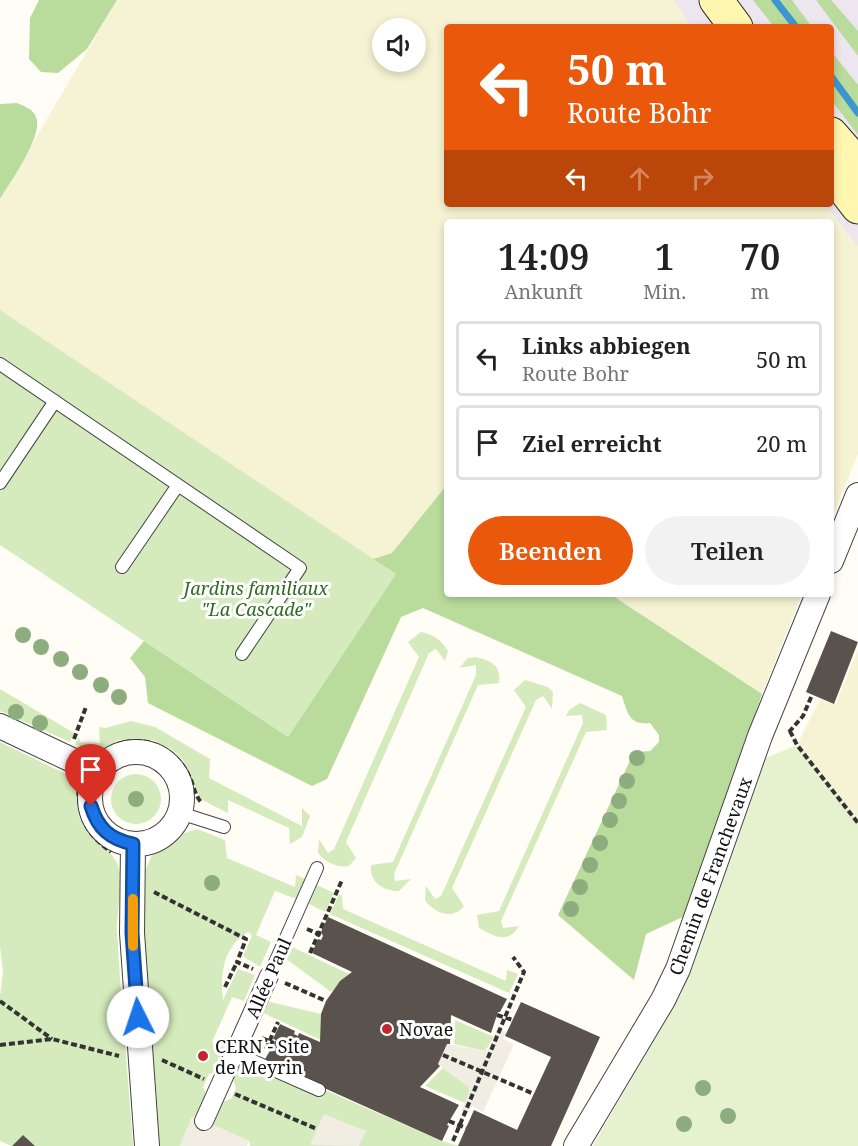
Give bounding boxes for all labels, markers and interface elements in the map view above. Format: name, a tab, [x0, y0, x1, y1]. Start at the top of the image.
map controls	[372, 18, 426, 72]
button: sound	[372, 18, 426, 72]
text: 50 m	[567, 40, 667, 97]
icon: left	[468, 48, 546, 126]
text: Route Bohr	[567, 94, 712, 131]
icon: left	[560, 162, 593, 195]
icon: ahead	[623, 162, 656, 195]
icon: right	[686, 162, 719, 195]
text: 14:09	[498, 232, 589, 281]
text: 1	[654, 232, 675, 281]
text: 70	[740, 232, 780, 281]
text: Ankunft	[504, 278, 583, 305]
text: Min.	[643, 278, 686, 305]
text: m	[751, 278, 770, 305]
text: Links abbiegen	[522, 330, 691, 360]
icon: left	[471, 342, 504, 375]
text: 50 m	[756, 344, 807, 374]
text: Route Bohr	[522, 360, 629, 387]
icon: arrive	[471, 426, 504, 459]
text: Ziel erreicht	[522, 428, 662, 458]
text: 20 m	[756, 428, 807, 458]
button: Beenden	[468, 516, 633, 585]
button: Teilen	[645, 516, 810, 585]
park label: Jardins familiaux "La Cascade"	[181, 576, 329, 621]
pin	[65, 744, 116, 806]
icon: arrive	[74, 753, 107, 786]
street label: Chemin de Franchevaux	[663, 773, 757, 978]
street label: Allée Paul	[240, 934, 297, 1022]
position arrow	[106, 985, 170, 1049]
place label: Novae	[399, 1017, 453, 1041]
marker: Novae	[380, 1022, 394, 1036]
place label: CERN - Site de Meyrin	[215, 1034, 309, 1079]
marker: CERN - Site de Meyrin	[196, 1049, 210, 1063]

